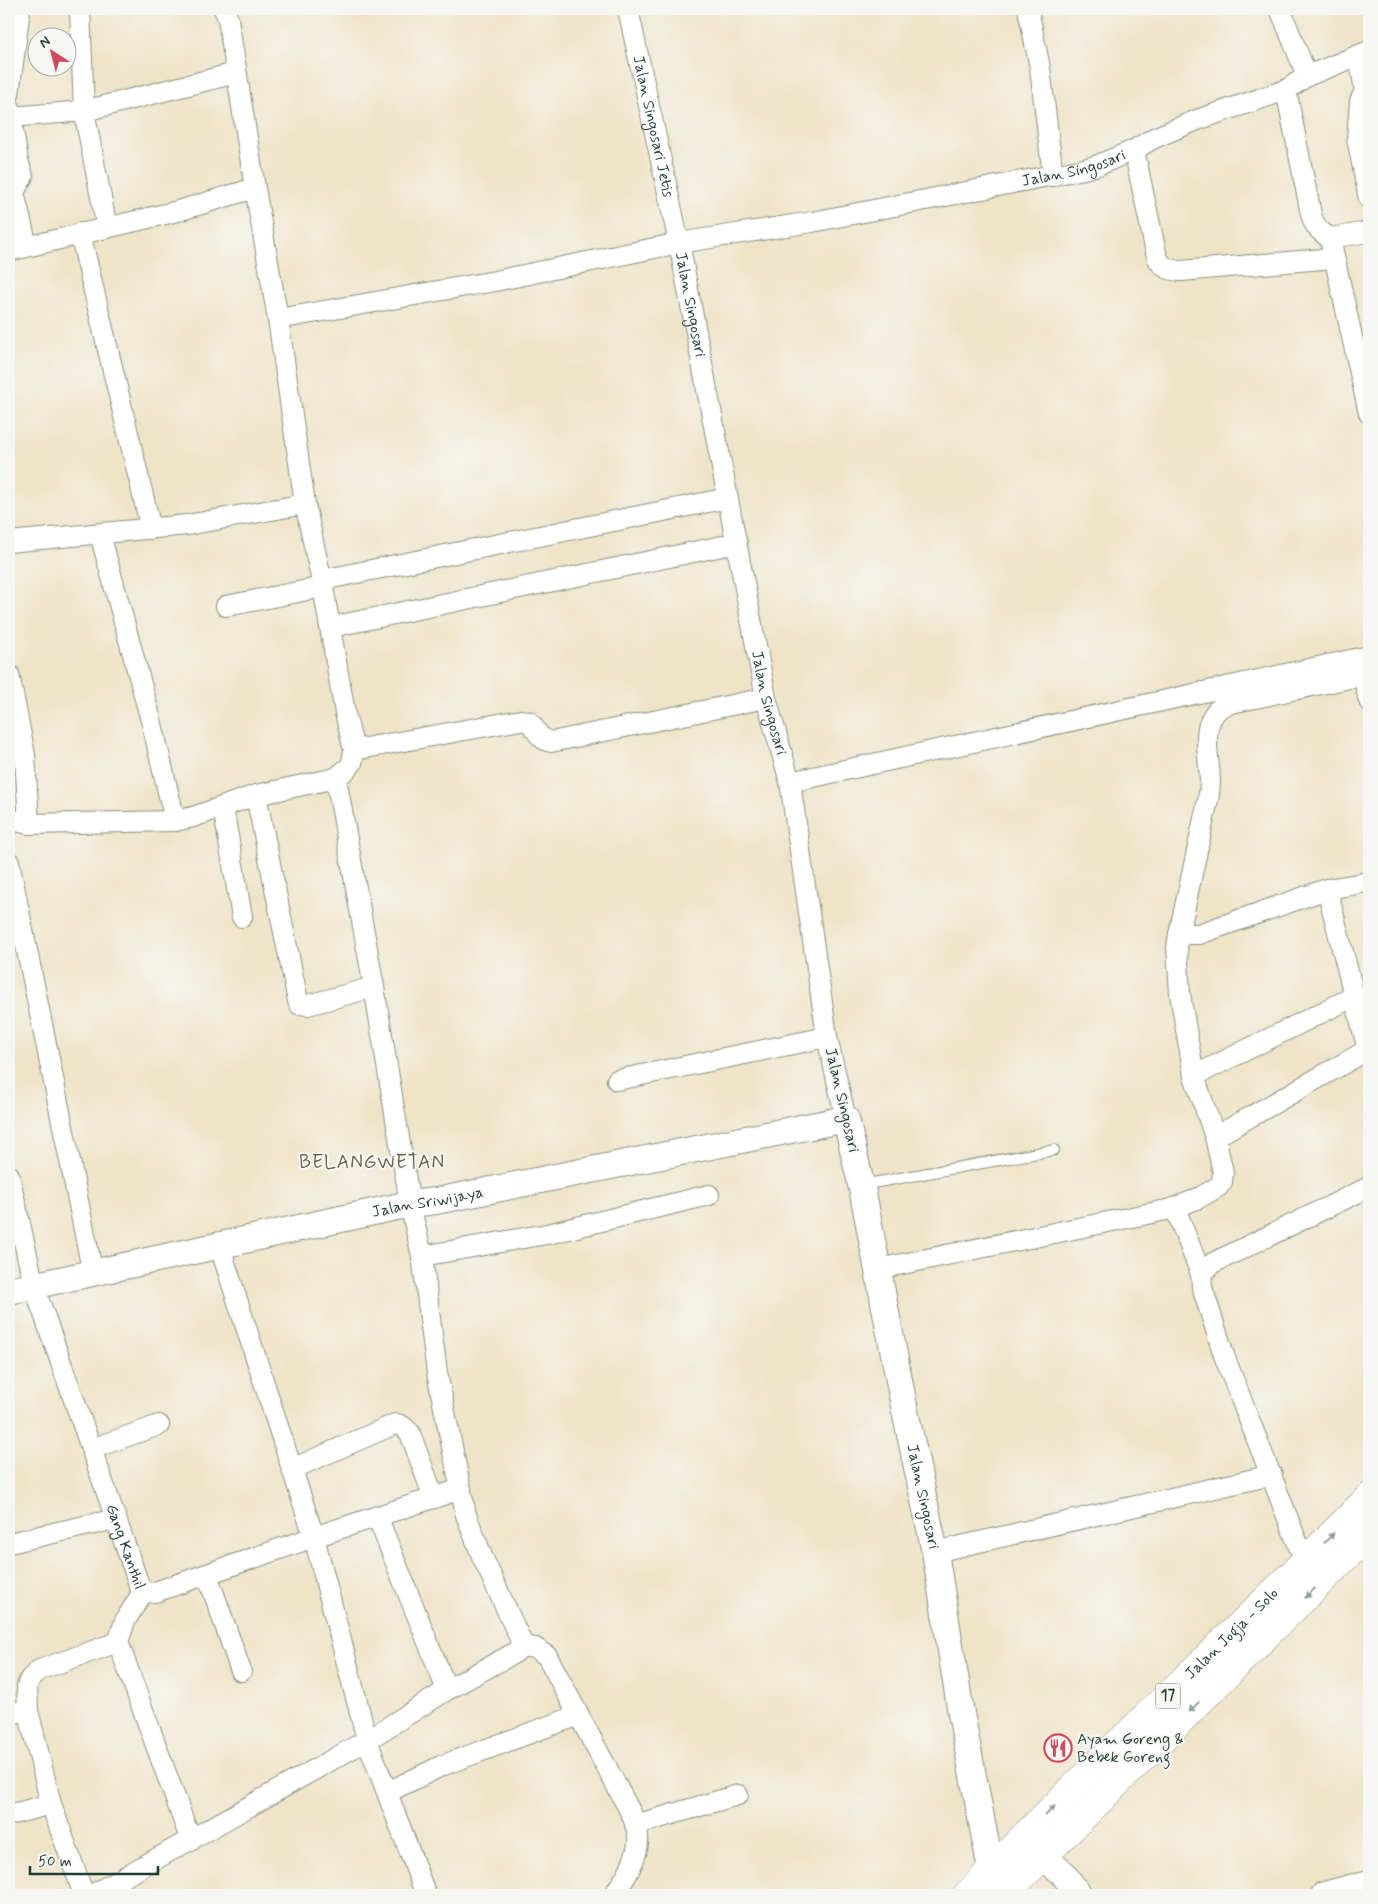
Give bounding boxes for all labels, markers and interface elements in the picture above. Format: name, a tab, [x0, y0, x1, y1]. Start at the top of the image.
north arrow	[28, 28, 78, 78]
text: N	[36, 32, 54, 52]
street label: Jalan Singosari Jetis	[628, 53, 679, 199]
street label: Jalan Singosari	[1020, 144, 1129, 191]
street label: Jalan Singosari	[670, 250, 711, 359]
street label: Jalan Singosari	[747, 649, 792, 758]
street label: Jalan Singosari	[819, 1046, 864, 1155]
district label: BELANGWETAN	[299, 1150, 445, 1175]
street label: Jalan Sriwijaya	[370, 1181, 485, 1222]
street label: Jalan Singosari	[902, 1442, 945, 1551]
street label: Gang Kanthil	[101, 1501, 150, 1592]
one-way arrow	[1323, 1532, 1335, 1544]
street label: Jalan Jogja - Solo	[1180, 1583, 1283, 1684]
one-way arrow	[1304, 1587, 1316, 1599]
road number: 17	[1156, 1684, 1180, 1708]
one-way arrow	[1188, 1701, 1200, 1713]
place label: Ayam Goreng & Bebek Goreng	[1077, 1729, 1184, 1769]
restaurant icon: Ayam Goreng & Bebek Goreng	[1043, 1733, 1073, 1763]
one-way arrow	[1044, 1805, 1056, 1817]
scale bar	[30, 1844, 158, 1876]
text: 50 m	[38, 1852, 72, 1872]

